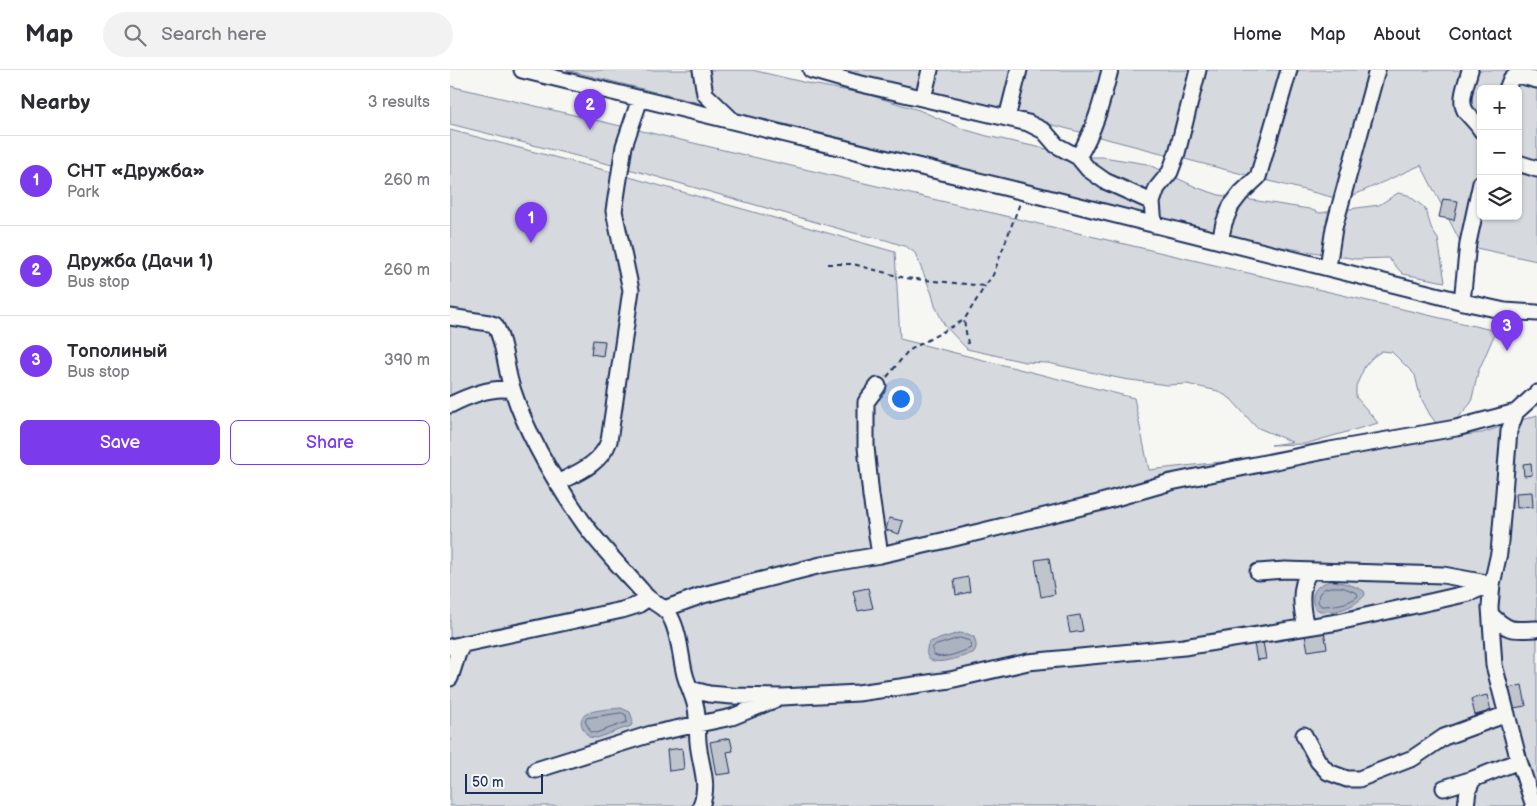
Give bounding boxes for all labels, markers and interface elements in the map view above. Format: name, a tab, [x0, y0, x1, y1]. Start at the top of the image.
search box	[103, 12, 453, 57]
text: Map	[25, 20, 73, 49]
icon: search	[121, 21, 149, 49]
text: Search here	[161, 23, 267, 46]
text: Home	[1233, 24, 1282, 45]
text: Map	[1310, 24, 1346, 45]
text: About	[1374, 24, 1421, 45]
text: Contact	[1449, 24, 1512, 45]
map controls	[1477, 85, 1522, 220]
button: +	[1477, 85, 1522, 130]
pin: 2	[574, 89, 606, 130]
text: Nearby	[20, 90, 90, 115]
text: 3 results	[368, 93, 430, 112]
button: −	[1477, 130, 1522, 175]
text: СНТ «Дружба»	[67, 160, 205, 183]
text: 1	[33, 171, 39, 190]
text: 260 m	[384, 171, 430, 190]
button: layers	[1477, 175, 1522, 220]
text: Park	[67, 183, 99, 202]
pin: 1	[515, 202, 547, 243]
text: Дружба (Дачи 1)	[67, 250, 213, 273]
text: 2	[31, 261, 41, 280]
text: 260 m	[384, 261, 430, 280]
text: Bus stop	[67, 273, 130, 292]
pin: 3	[1491, 310, 1523, 351]
text: Тополиный	[67, 340, 168, 363]
text: 3	[31, 351, 41, 370]
text: 390 m	[384, 351, 430, 370]
text: Bus stop	[67, 363, 130, 382]
your location	[888, 386, 914, 412]
button: Save	[20, 420, 220, 465]
button: Share	[230, 420, 430, 465]
scale bar	[465, 771, 542, 794]
text: 50 m	[472, 774, 504, 791]

